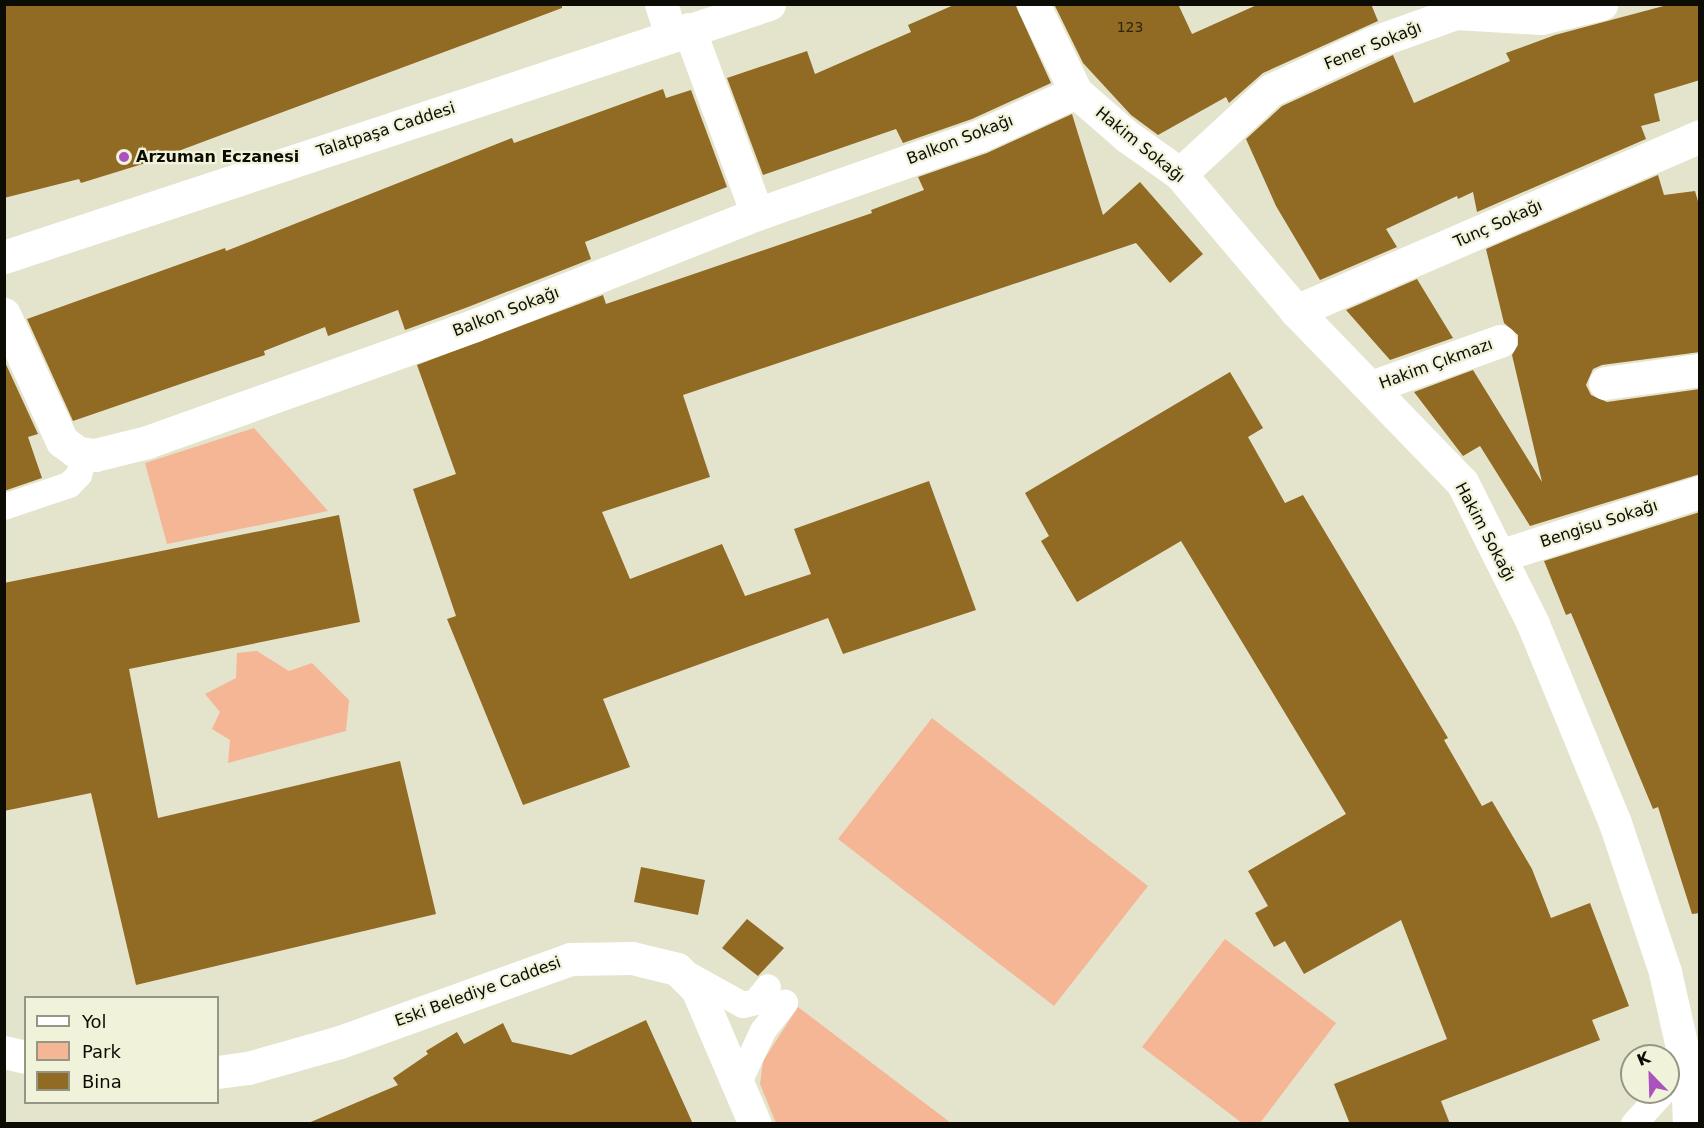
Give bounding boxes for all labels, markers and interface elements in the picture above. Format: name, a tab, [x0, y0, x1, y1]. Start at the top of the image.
street label: Fener Sokağı	[1322, 18, 1424, 74]
house number: 123	[1117, 19, 1143, 35]
street label: Talatpaşa Caddesi	[314, 99, 458, 161]
street label: Hakim Sokağı	[1091, 103, 1189, 187]
street label: Balkon Sokağı	[904, 111, 1016, 169]
place label: Arzuman Eczanesi	[136, 147, 299, 167]
marker: Arzuman Eczanesi	[117, 150, 131, 164]
street label: Tunç Sokağı	[1451, 196, 1545, 252]
street label: Balkon Sokağı	[450, 283, 562, 341]
street label: Hakim Çıkmazı	[1377, 335, 1495, 393]
street label: Hakim Sokağı	[1451, 479, 1519, 585]
street label: Bengisu Sokağı	[1538, 496, 1660, 552]
street label: Eski Belediye Caddesi	[392, 953, 564, 1031]
legend	[24, 996, 219, 1104]
text: Yol	[82, 1011, 107, 1032]
text: Park	[82, 1041, 121, 1062]
north arrow	[1620, 1044, 1680, 1104]
text: K	[1634, 1048, 1653, 1070]
text: Bina	[82, 1071, 122, 1092]

